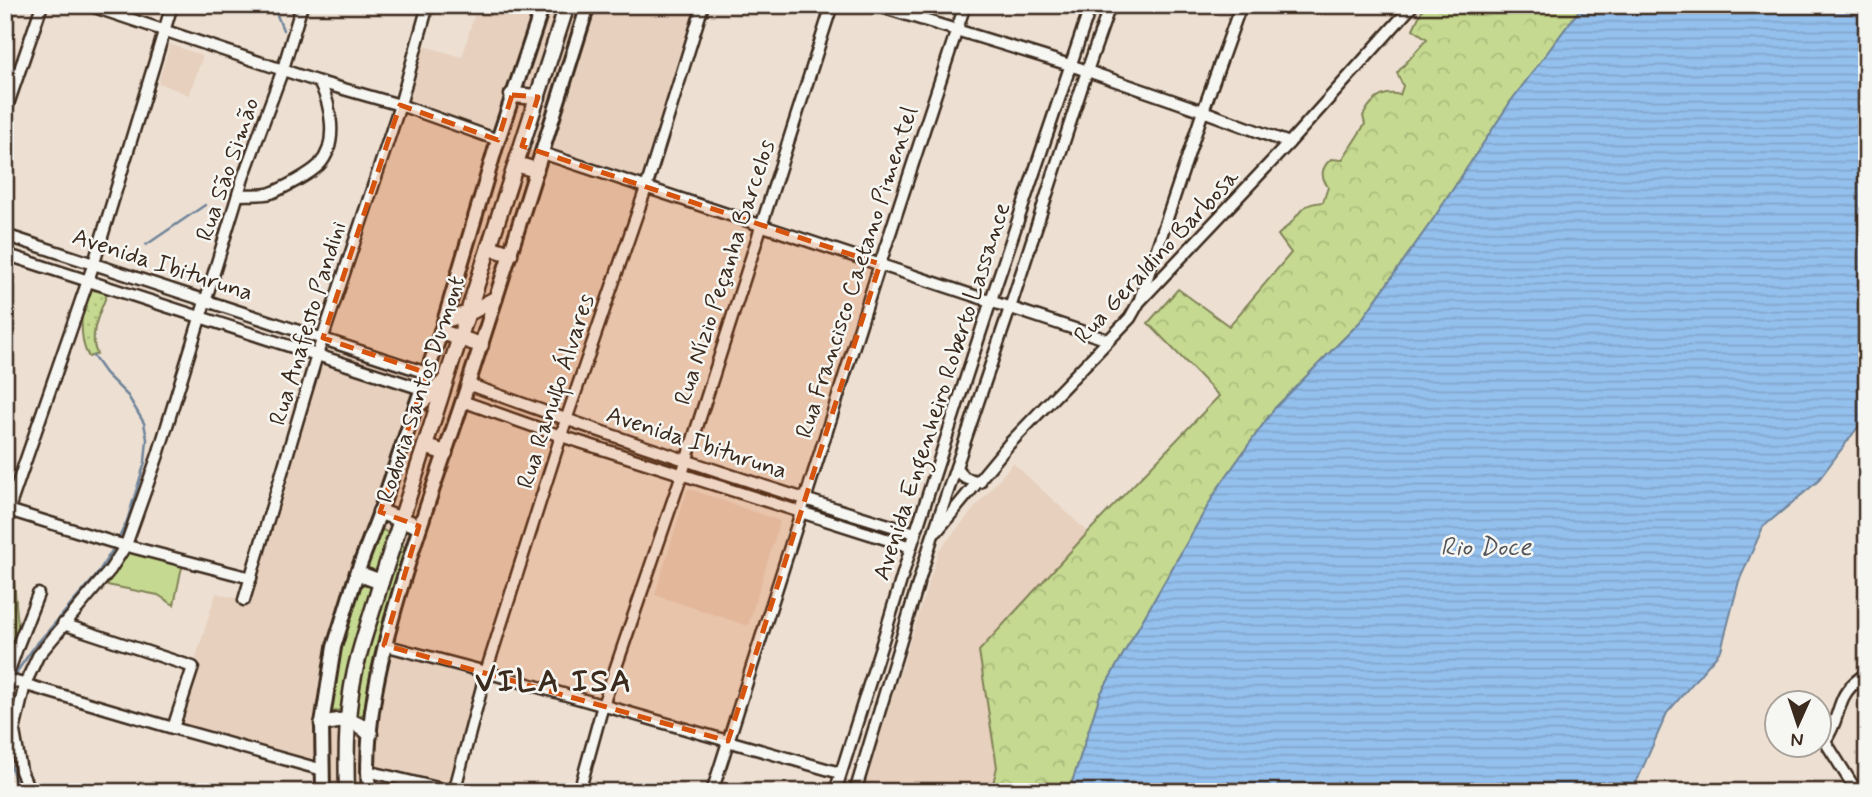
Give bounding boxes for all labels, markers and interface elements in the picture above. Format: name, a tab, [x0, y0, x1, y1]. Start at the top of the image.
street label: Rua São Simão	[189, 94, 267, 245]
street label: Rua Francisco Caetano Pimentel	[789, 102, 926, 442]
street label: Rua Nízio Peçanha Barcelos	[668, 135, 783, 409]
street label: Rua Geraldino Barbosa	[1068, 162, 1247, 351]
street label: Avenida Engenheiro Roberto Lassance	[867, 198, 1021, 585]
street label: Rua Anafesto Pandini	[263, 218, 354, 429]
street label: Avenida Ibituruna	[68, 222, 257, 309]
street label: Rodovia Santos Dumont	[370, 272, 473, 507]
street label: Rua Ranulfo Álvares	[509, 289, 605, 493]
street label: Avenida Ibituruna	[602, 400, 791, 487]
water label: Rio Doce	[1440, 531, 1533, 565]
district label: VILA ISA	[475, 661, 633, 703]
north arrow	[1764, 688, 1834, 758]
text: N	[1790, 727, 1804, 752]

